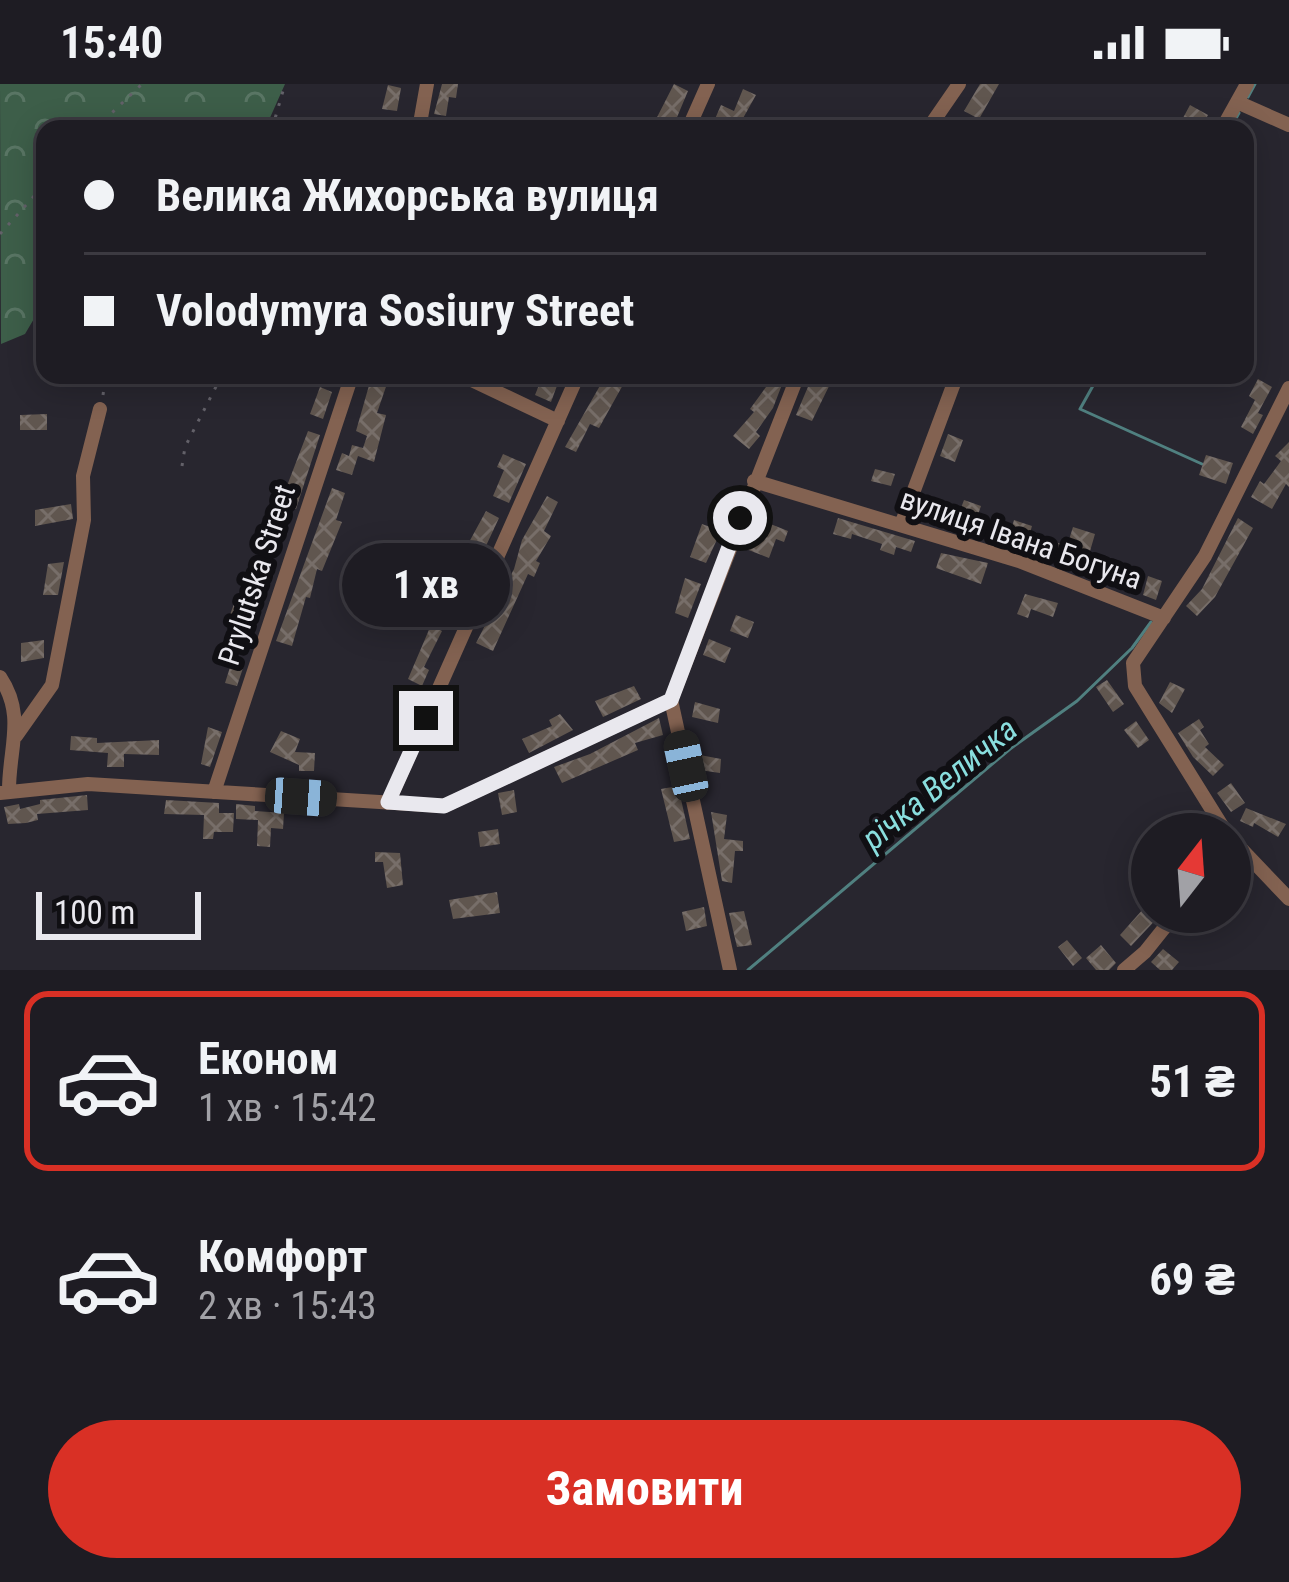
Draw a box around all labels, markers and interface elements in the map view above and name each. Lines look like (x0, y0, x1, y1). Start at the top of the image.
text: 15:40 (60, 16, 163, 69)
text: Велика Жихорська вулиця (156, 169, 659, 222)
text: Volodymyra Sosiury Street (156, 284, 634, 337)
street label: Prylutska Street (211, 480, 302, 669)
street label: вулиця Івана Богуна (896, 481, 1146, 596)
route start (713, 491, 767, 545)
callout: 1 хв (342, 544, 510, 628)
text: 1 хв (393, 562, 459, 608)
route end (399, 691, 453, 745)
water label: річка Величка (853, 709, 1025, 858)
car (661, 727, 711, 805)
car (264, 777, 338, 817)
north arrow (1131, 813, 1251, 933)
map controls (1131, 813, 1251, 933)
scale bar (36, 886, 201, 939)
text: 100 m (54, 893, 135, 932)
icon: car (54, 1027, 162, 1135)
text: Економ (198, 1032, 339, 1085)
text: 51 ₴ (1149, 1055, 1235, 1108)
text: 1 хв · 15:42 (198, 1085, 376, 1131)
icon: car (54, 1225, 162, 1333)
text: Комфорт (198, 1230, 368, 1283)
text: 69 ₴ (1149, 1253, 1235, 1306)
text: 2 хв · 15:43 (198, 1283, 376, 1329)
button: Замовити (48, 1420, 1241, 1558)

